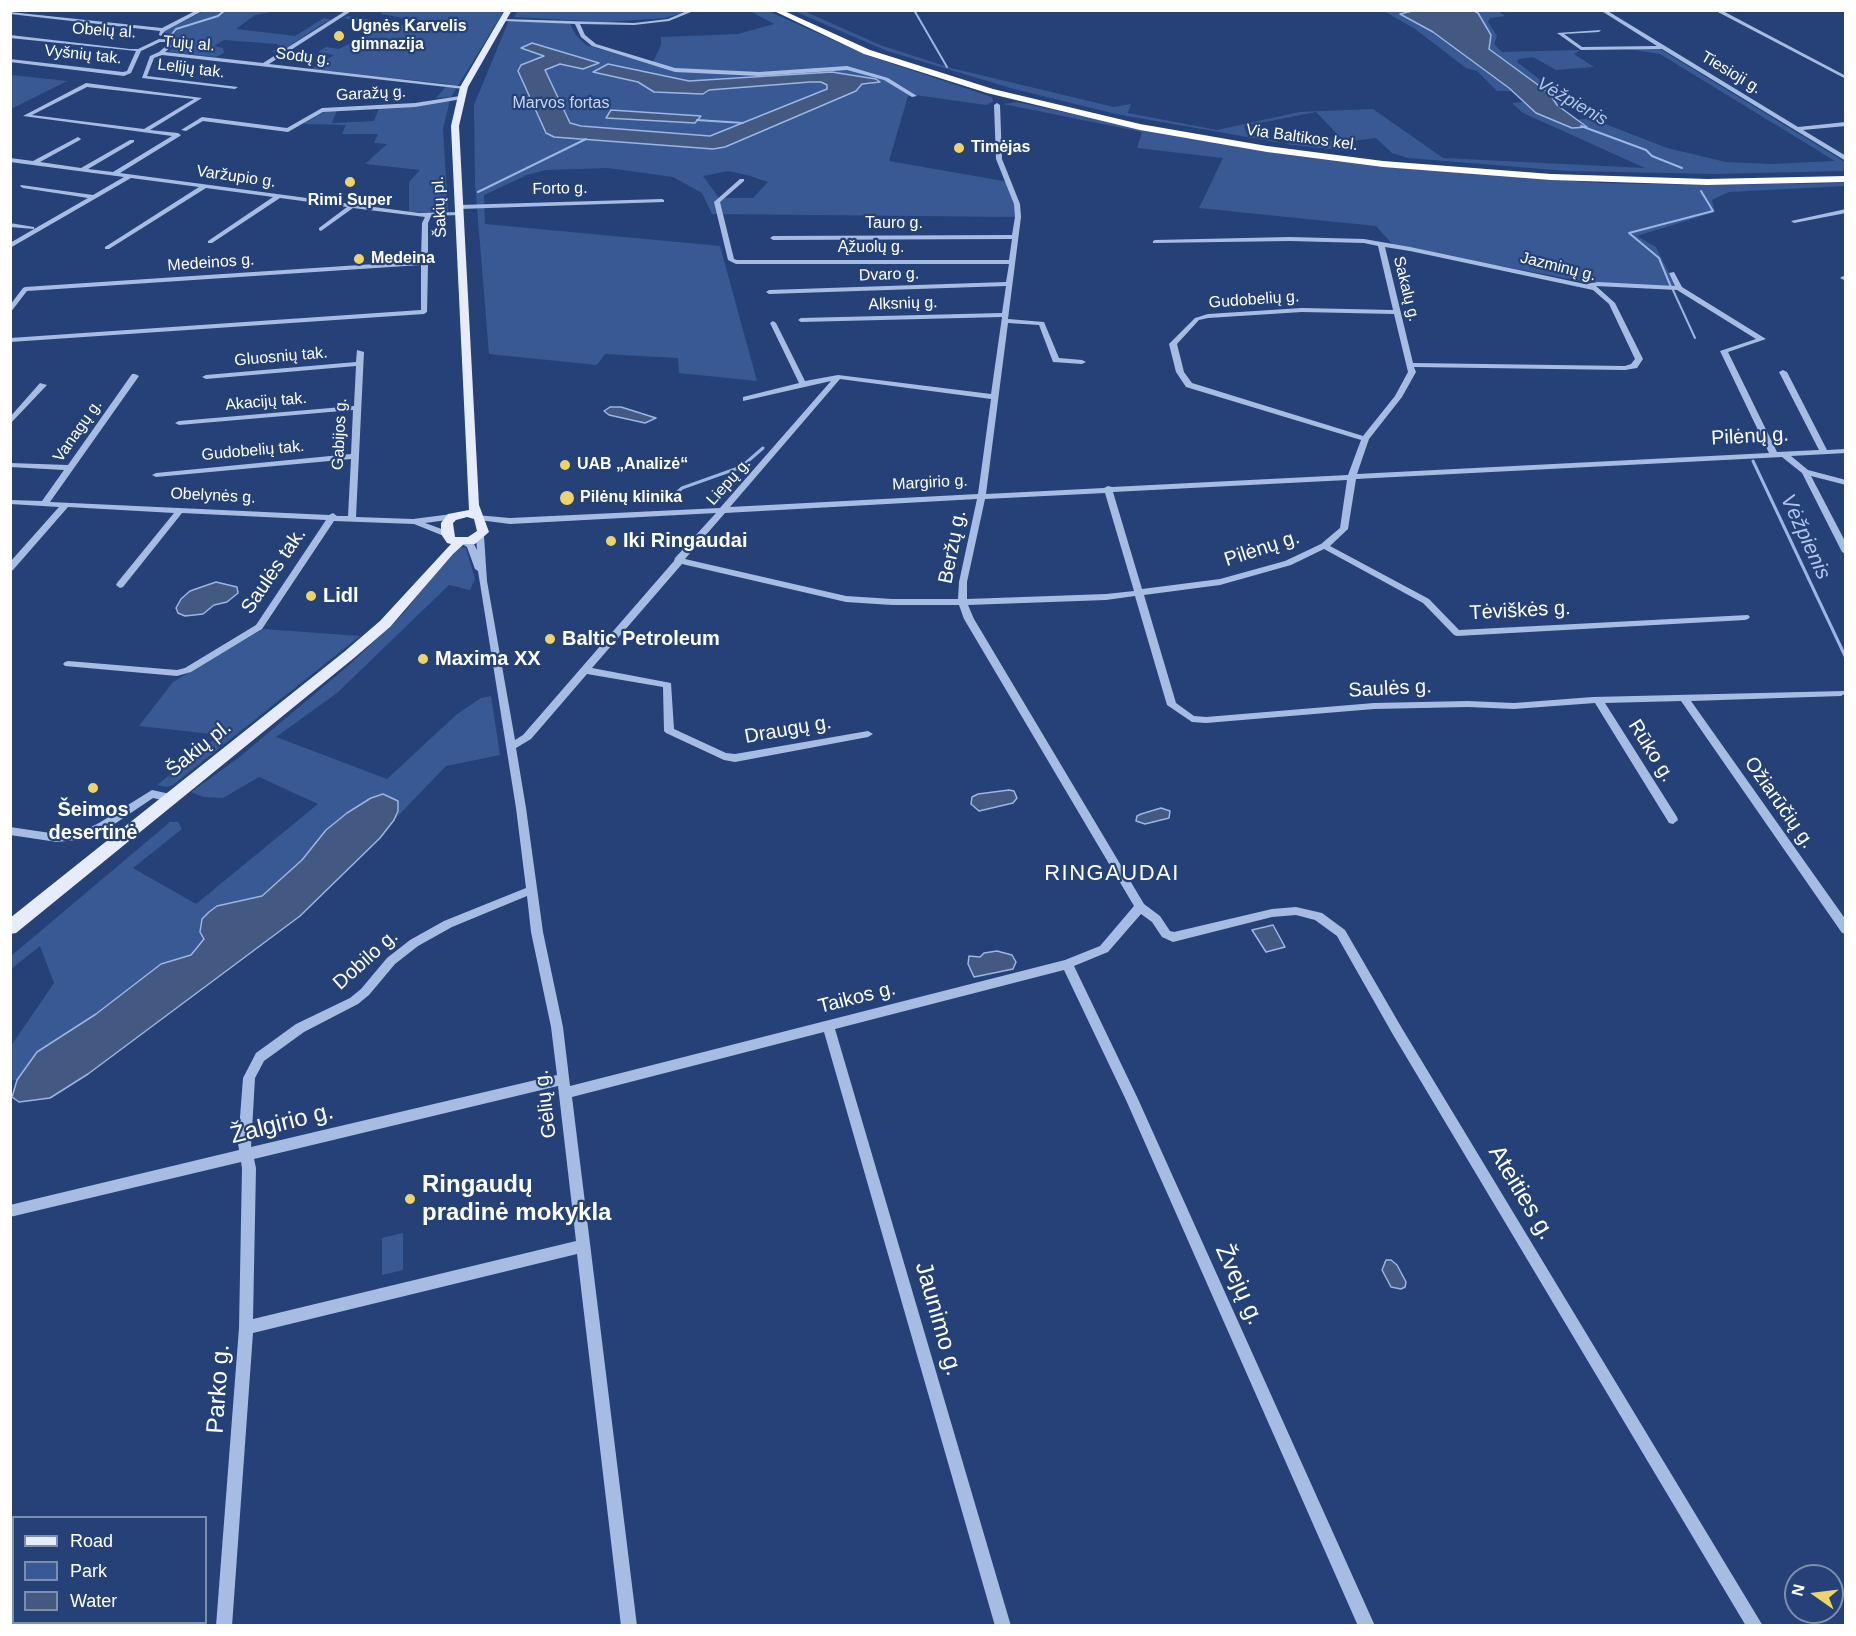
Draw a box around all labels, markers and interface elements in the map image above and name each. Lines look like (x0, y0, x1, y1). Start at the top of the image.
place label: Ugnės Karvelis gimnazija (351, 17, 467, 55)
street label: Obelų al. (71, 19, 137, 43)
marker: Ugnės Karvelis gimnazija (332, 29, 346, 43)
street label: Tujų al. (162, 32, 216, 56)
street label: Vyšnių tak. (43, 41, 123, 69)
street label: Sodų g. (274, 44, 332, 70)
street label: Tiesioji g. (1697, 48, 1765, 98)
street label: Lelijų tak. (156, 55, 226, 83)
water label: Vėžpienis (1533, 73, 1611, 131)
street label: Garažų g. (335, 83, 407, 105)
park label: Marvos fortas (513, 94, 609, 114)
street label: Via Baltikos kel. (1245, 121, 1359, 155)
place label: Timėjas (971, 138, 1030, 158)
marker: Timėjas (952, 141, 966, 155)
street label: Varžupio g. (195, 162, 277, 192)
marker: Rimi Super (343, 175, 357, 189)
street label: Šakių pl. (429, 176, 451, 238)
street label: Forto g. (532, 179, 588, 199)
place label: Rimi Super (308, 191, 392, 211)
street label: Tauro g. (865, 214, 923, 234)
street label: Ąžuolų g. (838, 238, 904, 258)
street label: Jazminų g. (1518, 248, 1598, 286)
place label: Medeina (371, 249, 435, 269)
street label: Medeinos g. (167, 250, 255, 276)
marker: Medeina (352, 252, 366, 266)
street label: Sakalų g. (1389, 254, 1423, 324)
street label: Dvaro g. (858, 264, 920, 286)
street label: Gudobelių g. (1208, 287, 1300, 313)
street label: Alksnių g. (868, 293, 938, 315)
street label: Gluosnių tak. (234, 343, 328, 371)
street label: Akacijų tak. (224, 389, 308, 415)
street label: Vanagų g. (50, 396, 106, 466)
street label: Gabijos g. (329, 398, 351, 470)
street label: Pilėnų g. (1711, 423, 1789, 451)
street label: Gudobelių tak. (201, 437, 305, 465)
street label: Liepų g. (703, 454, 755, 510)
place label: UAB „Analizė“ (577, 455, 688, 475)
marker: UAB „Analizė“ (558, 458, 572, 472)
street label: Margirio g. (892, 471, 968, 495)
street label: Obelynės g. (170, 484, 256, 508)
place label: Pilėnų klinika (580, 488, 682, 508)
marker: Pilėnų klinika (558, 489, 576, 507)
water label: Vėžpienis (1774, 490, 1836, 584)
street label: Beržų g. (934, 508, 972, 586)
street label: Saulės tak. (236, 523, 312, 619)
street label: Pilėnų g. (1221, 526, 1303, 572)
place label: Iki Ringaudai (623, 529, 747, 553)
marker: Iki Ringaudai (604, 534, 618, 548)
place label: Lidl (323, 584, 359, 608)
marker: Lidl (304, 589, 318, 603)
street label: Tėviškės g. (1469, 596, 1571, 626)
place label: Baltic Petroleum (562, 627, 720, 651)
marker: Baltic Petroleum (543, 632, 557, 646)
place label: Maxima XX (435, 647, 541, 671)
marker: Maxima XX (416, 652, 430, 666)
street label: Saulės g. (1348, 675, 1432, 703)
street label: Draugų g. (743, 711, 833, 749)
street label: Rūko g. (1623, 715, 1679, 787)
street label: Šakių pl. (162, 716, 236, 782)
street label: Ožiarūčių g. (1739, 752, 1819, 854)
marker: Šeimos desertinė (86, 781, 100, 795)
place label: Šeimos desertinė (49, 798, 137, 845)
district label: RINGAUDAI (1044, 861, 1180, 887)
street label: Dobilo g. (329, 925, 403, 995)
street label: Taikos g. (816, 977, 898, 1019)
street label: Gėlių g. (530, 1068, 562, 1140)
street label: Žalgirio g. (227, 1097, 337, 1151)
street label: Ateities g. (1482, 1140, 1560, 1246)
place label: Ringaudų pradinė mokykla (422, 1171, 611, 1227)
marker: Ringaudų pradinė mokykla (403, 1192, 417, 1206)
street label: Žvejų g. (1208, 1240, 1270, 1330)
street label: Jaunimo g. (908, 1259, 968, 1379)
street label: Parko g. (202, 1343, 236, 1435)
legend (12, 1516, 207, 1624)
text: Road (70, 1531, 113, 1551)
text: Park (70, 1561, 107, 1581)
north arrow (1784, 1564, 1844, 1624)
text: N (1788, 1582, 1808, 1598)
text: Water (70, 1591, 117, 1611)

